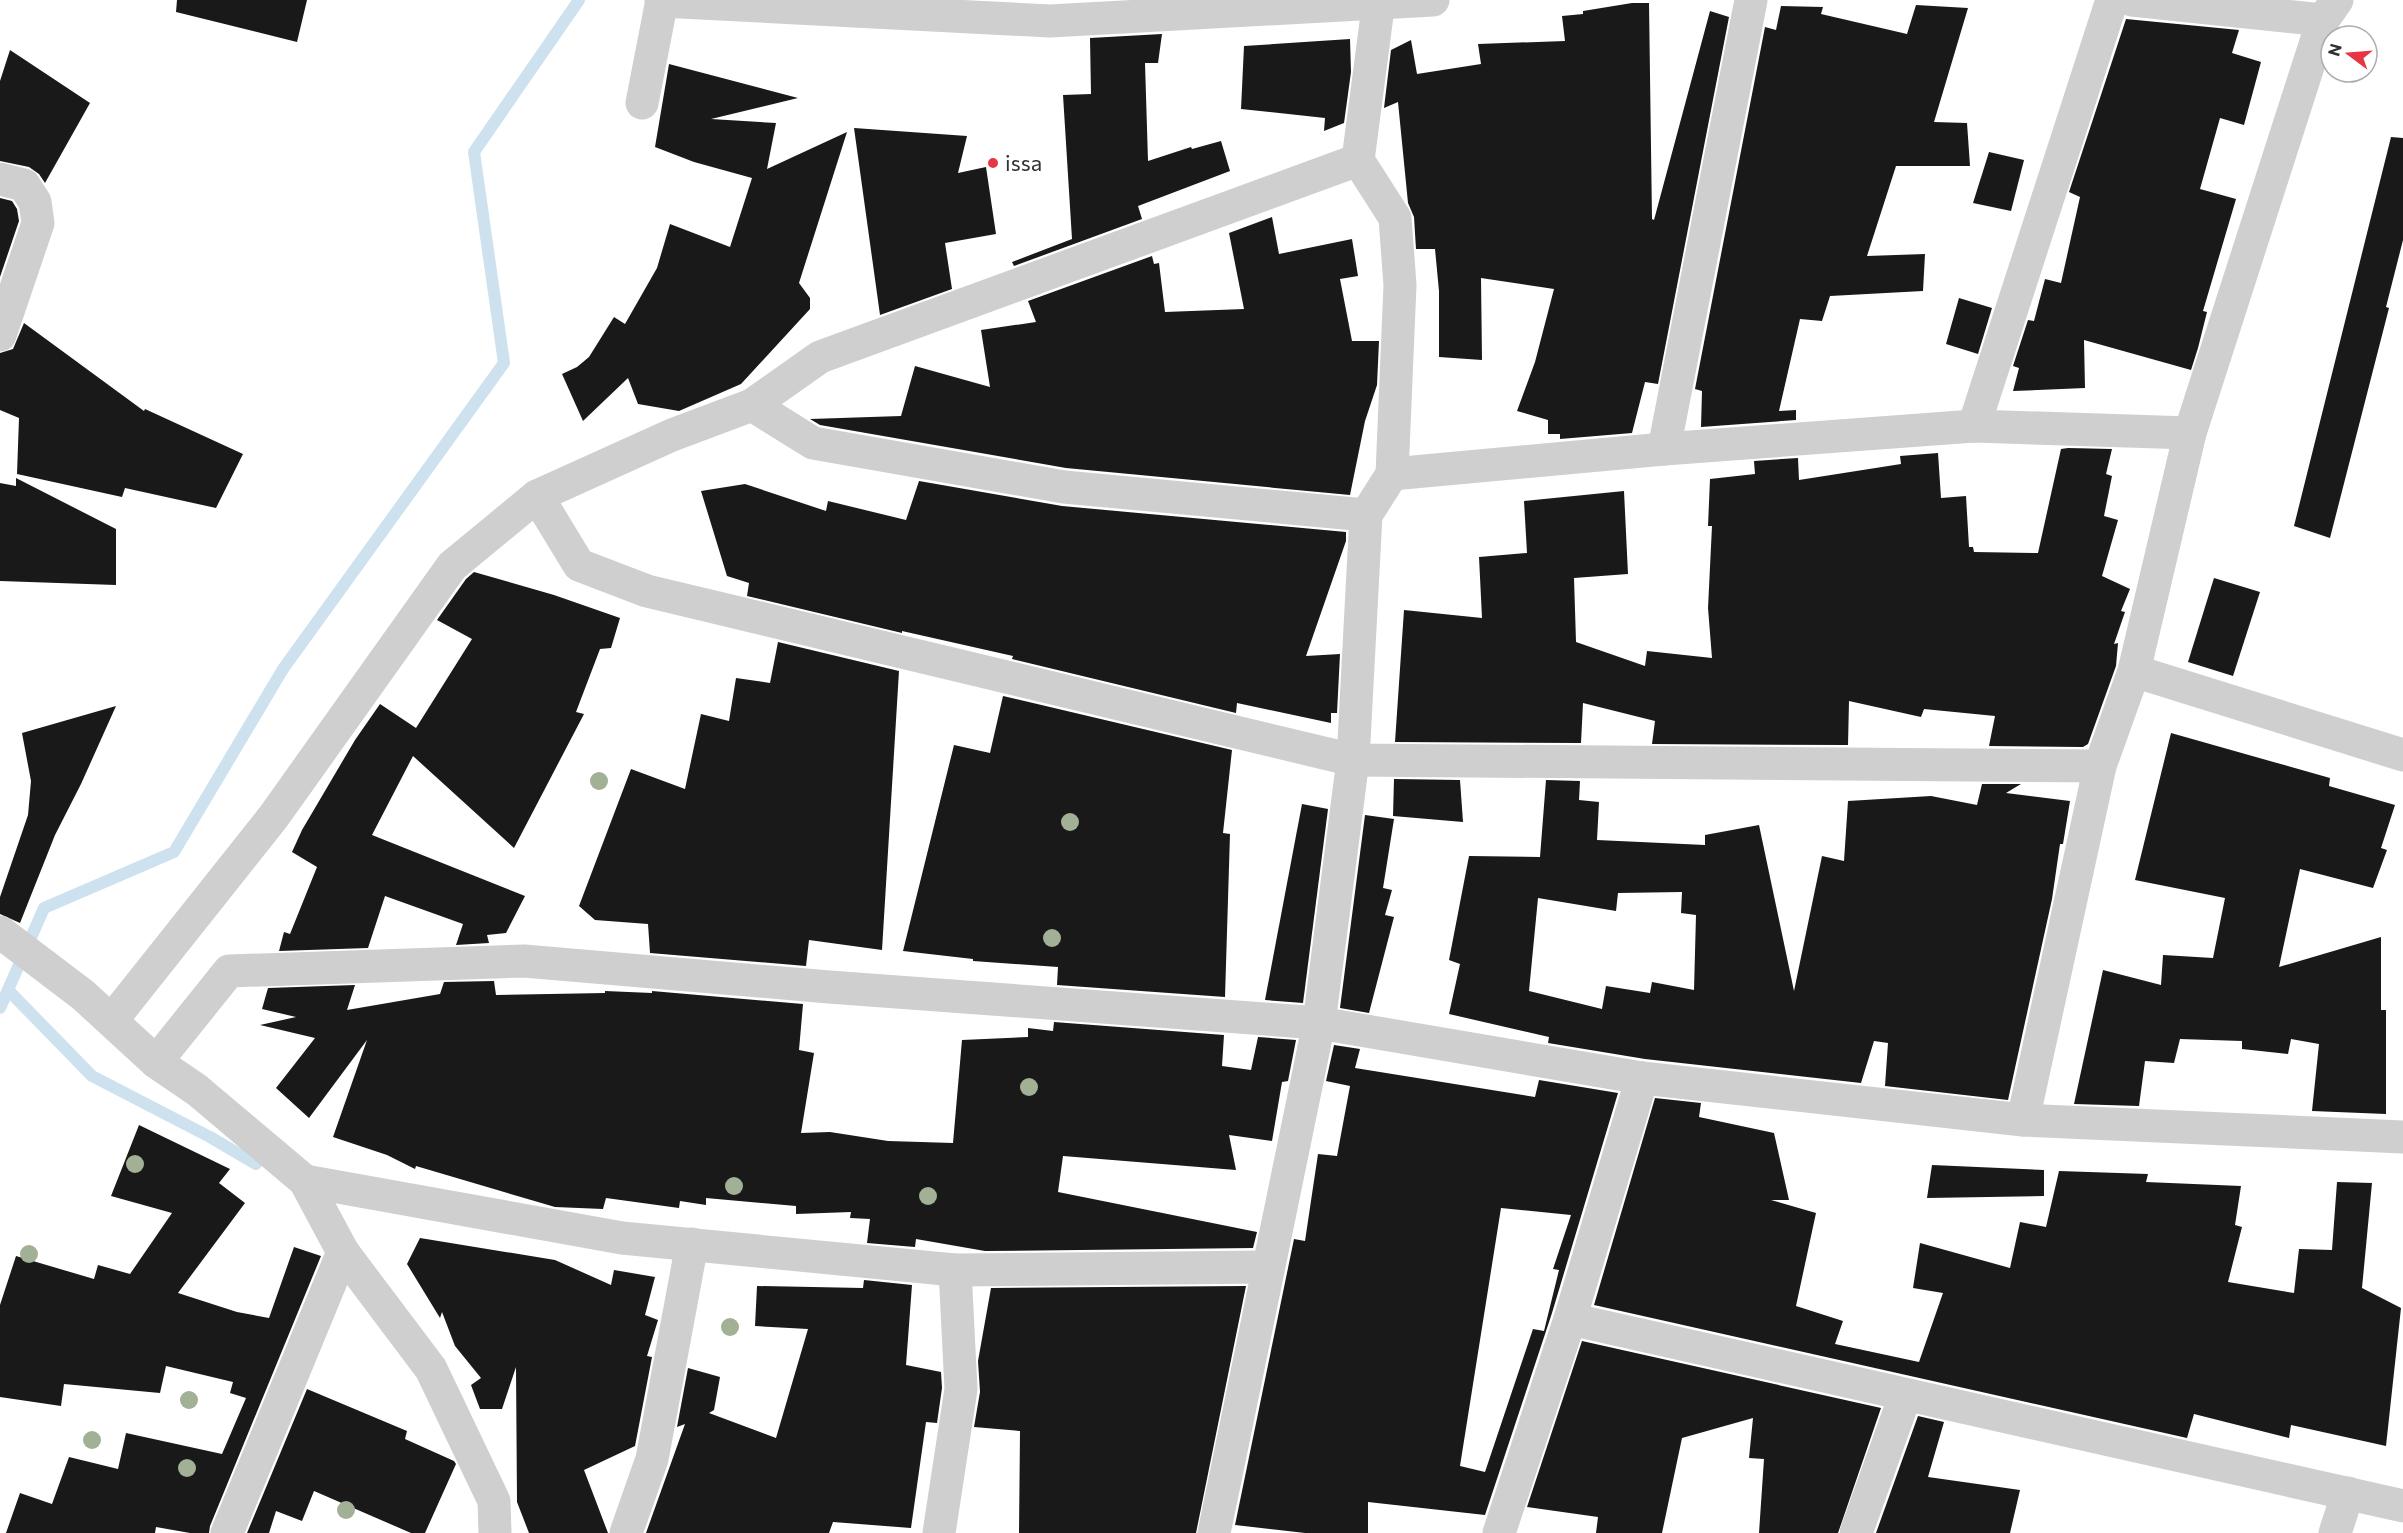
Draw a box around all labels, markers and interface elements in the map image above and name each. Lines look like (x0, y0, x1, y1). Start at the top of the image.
north arrow (2319, 24, 2379, 84)
text: N (2323, 41, 2345, 58)
place label: issa (1005, 149, 1042, 176)
marker: issa (986, 156, 1000, 170)

